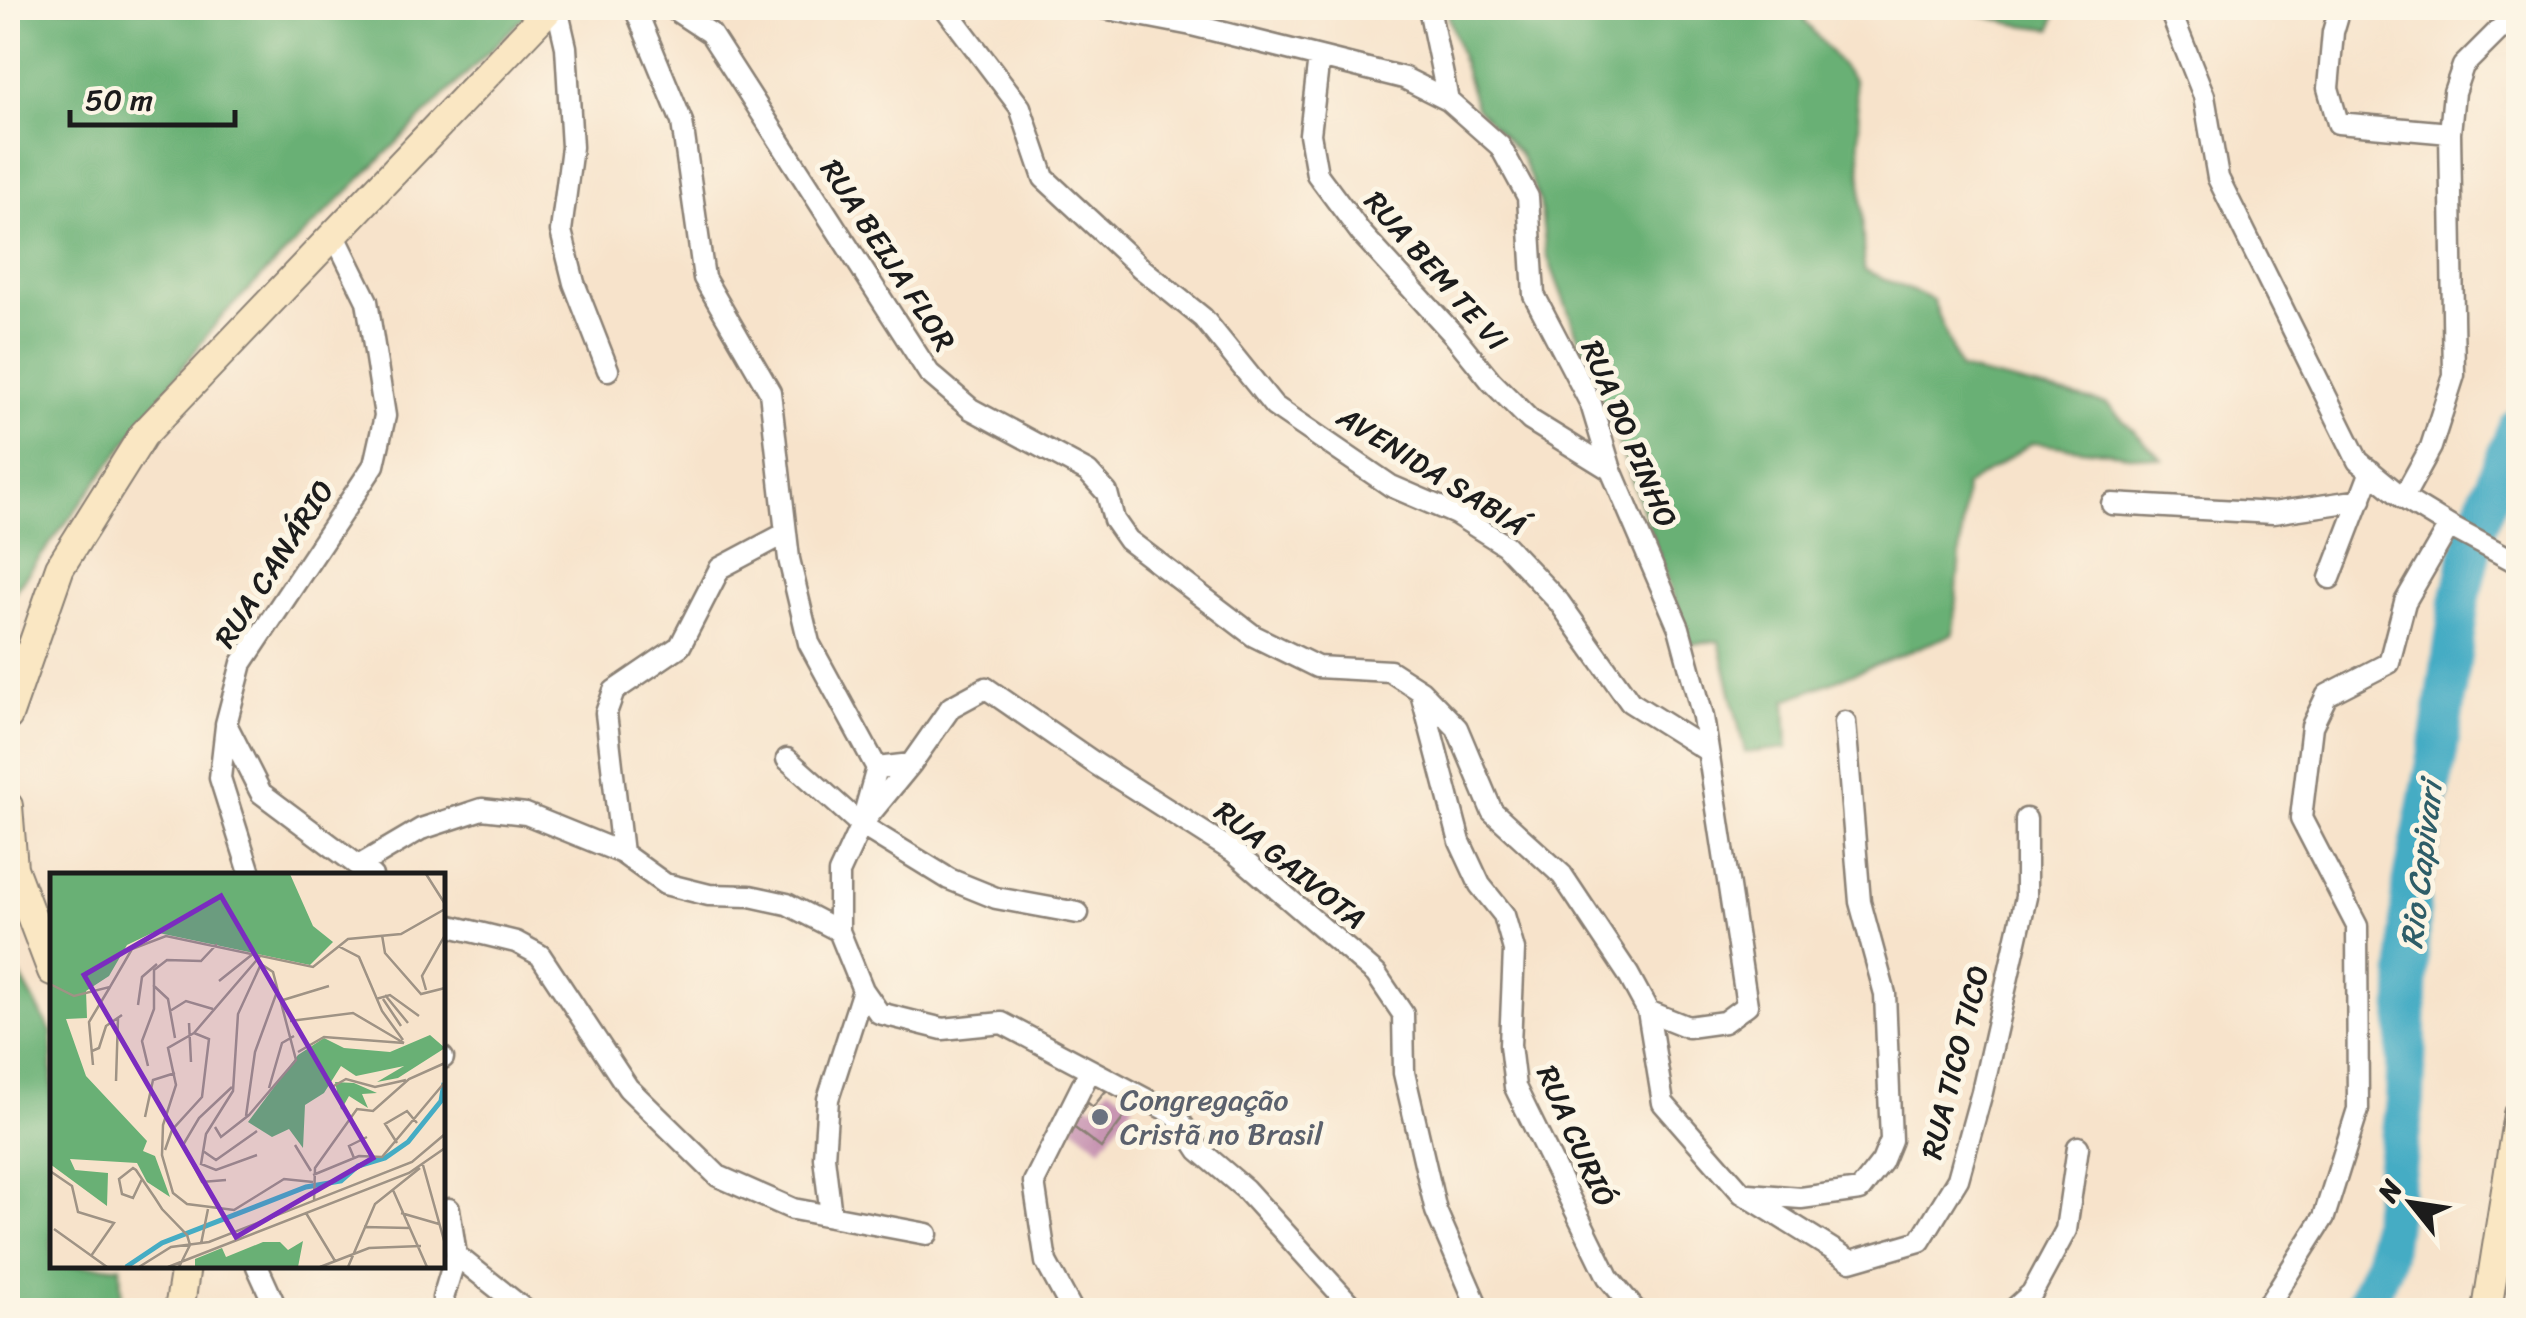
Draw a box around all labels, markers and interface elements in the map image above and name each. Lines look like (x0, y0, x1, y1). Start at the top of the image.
scale bar (70, 65, 235, 127)
text: 50 m (85, 73, 153, 127)
street label: RUA BEIJA FLOR (805, 148, 971, 362)
street label: RUA BEM TE VI (1350, 178, 1522, 364)
street label: RUA DO PINHO (1565, 332, 1693, 536)
street label: AVENIDA SABIÁ (1325, 390, 1541, 553)
street label: RUA CANÁRIO (199, 469, 349, 659)
water label: Rio Capivari (2383, 772, 2461, 952)
street label: RUA GAIVOTA (1202, 786, 1378, 944)
inset map (50, 873, 445, 1268)
street label: RUA TICO TICO (1905, 959, 2005, 1165)
street label: RUA CURIÓ (1521, 1056, 1631, 1216)
place label: Congregação Cristã no Brasil (1120, 1073, 1324, 1161)
marker: Congregação Cristã no Brasil (1089, 1106, 1111, 1128)
north arrow (2361, 1153, 2461, 1253)
text: N (2363, 1170, 2416, 1212)

